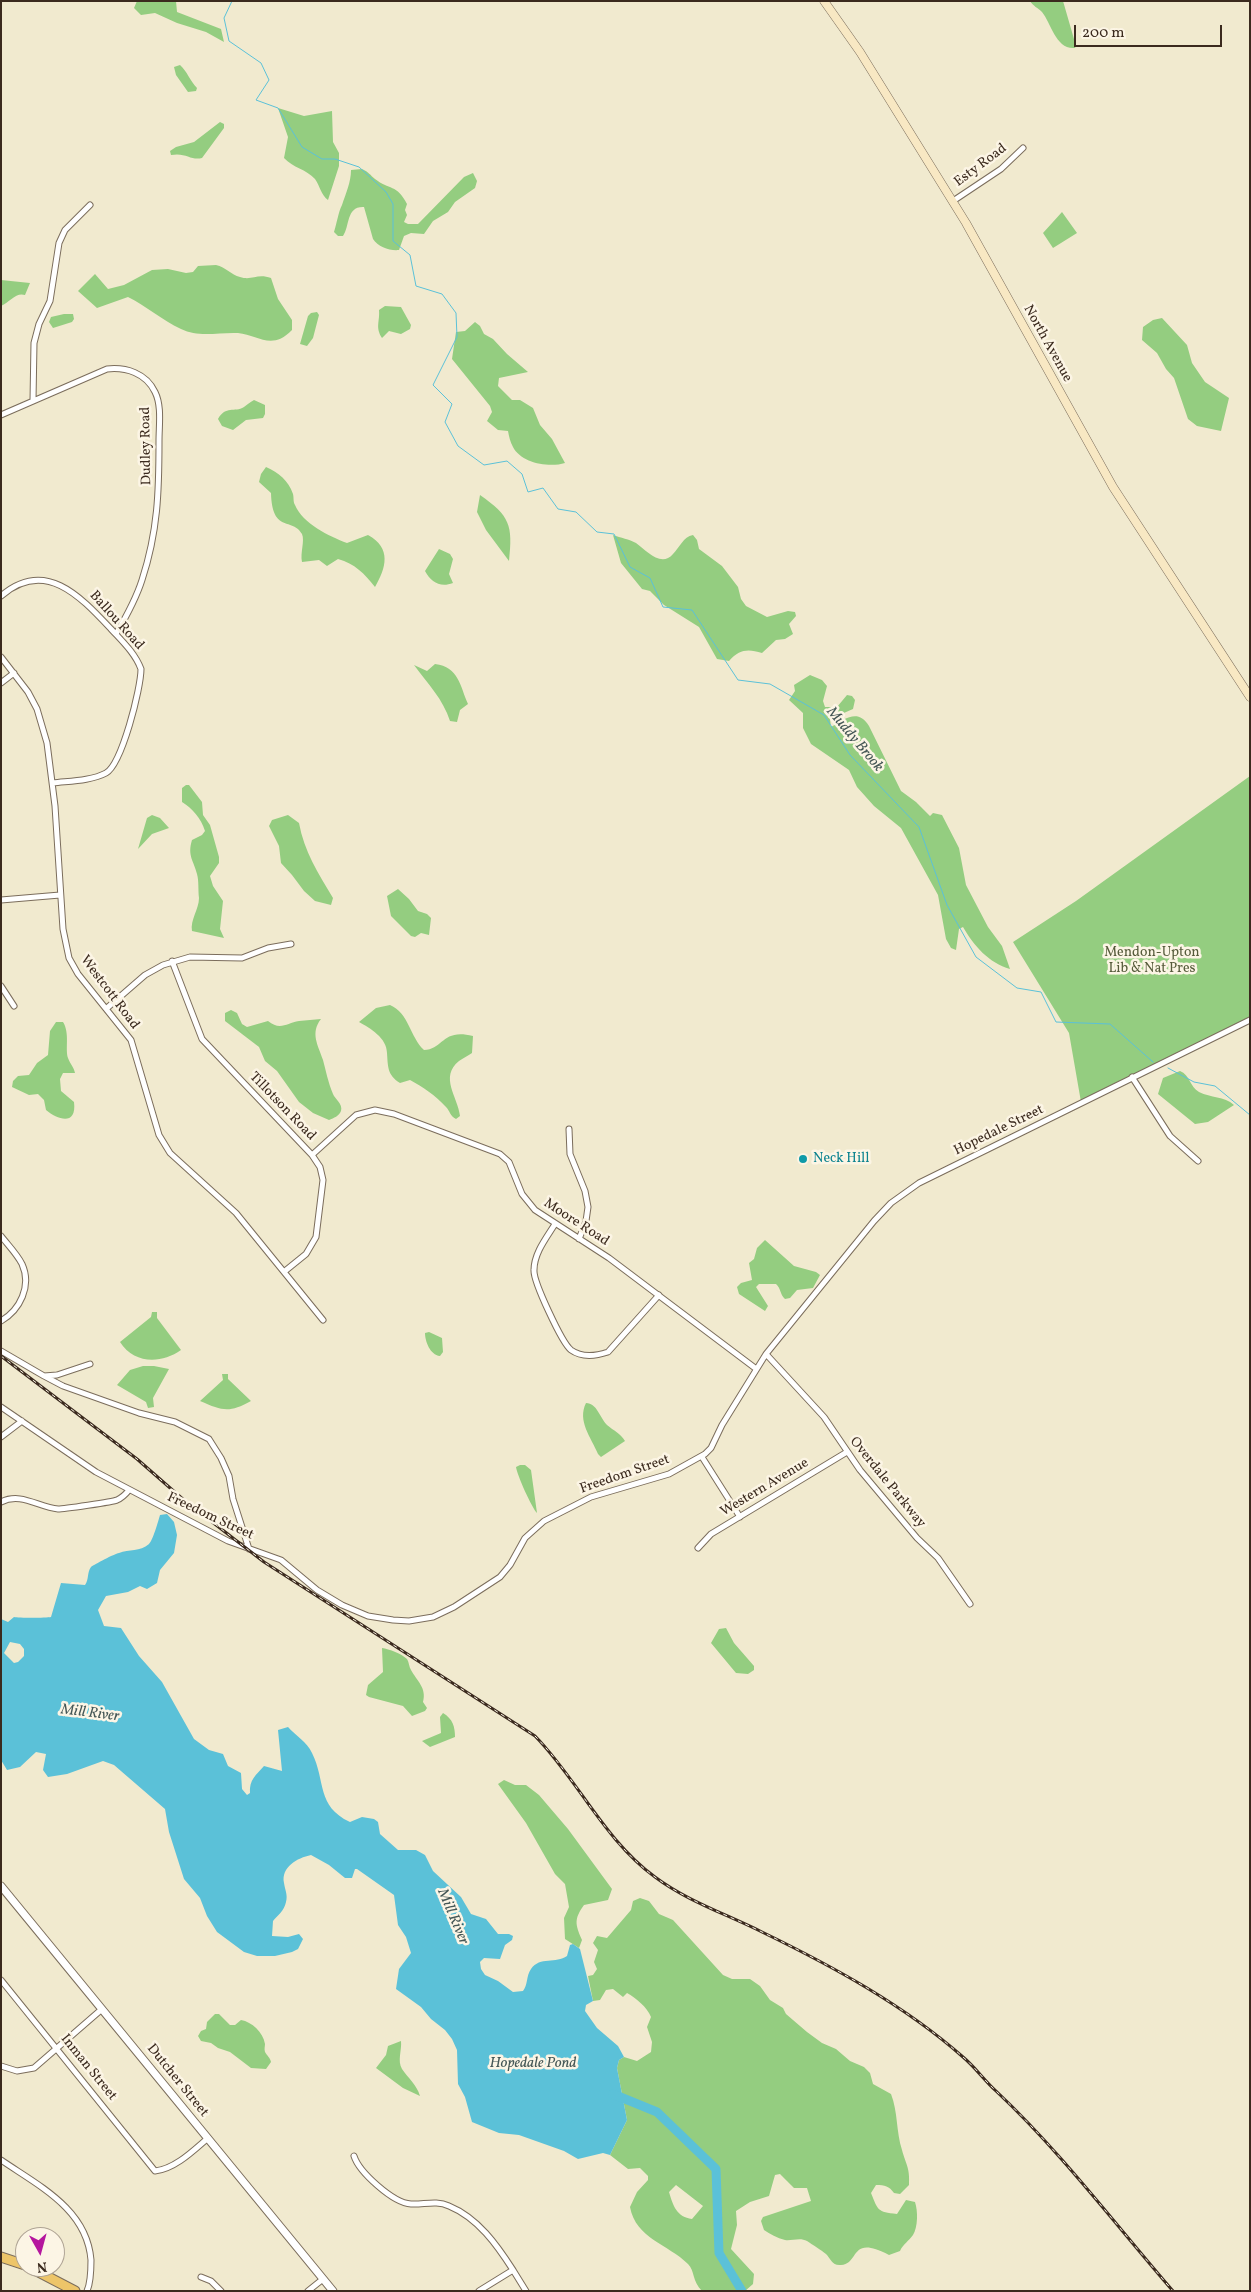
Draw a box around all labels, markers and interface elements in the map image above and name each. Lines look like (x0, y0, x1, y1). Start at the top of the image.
scale bar (1076, 15, 1224, 47)
text: 200 m (1082, 23, 1125, 44)
street label: Esty Road (951, 141, 1011, 191)
street label: North Avenue (1019, 303, 1075, 385)
street label: Dudley Road (138, 407, 156, 485)
street label: Ballou Road (85, 588, 147, 654)
water label: Muddy Brook (822, 704, 886, 776)
park label: Mendon-Upton Lib & Nat Pres (1104, 945, 1200, 978)
street label: Westcott Road (76, 953, 142, 1033)
street label: Tillotson Road (245, 1069, 319, 1145)
street label: Hopedale Street (951, 1102, 1047, 1160)
place label: Neck Hill (813, 1151, 869, 1167)
marker: Neck Hill (797, 1153, 809, 1165)
street label: Moore Road (540, 1196, 612, 1250)
street label: Overdale Parkway (845, 1434, 929, 1532)
street label: Freedom Street (578, 1452, 672, 1498)
street label: Western Avenue (718, 1455, 812, 1521)
street label: Freedom Street (164, 1490, 256, 1544)
water label: Mill River (60, 1701, 120, 1727)
water label: Mill River (432, 1886, 472, 1948)
street label: Inman Street (56, 2031, 120, 2105)
street label: Dutcher Street (142, 2041, 212, 2121)
water label: Hopedale Pond (490, 2055, 576, 2073)
north arrow (15, 2227, 65, 2277)
text: N (36, 2256, 48, 2276)

